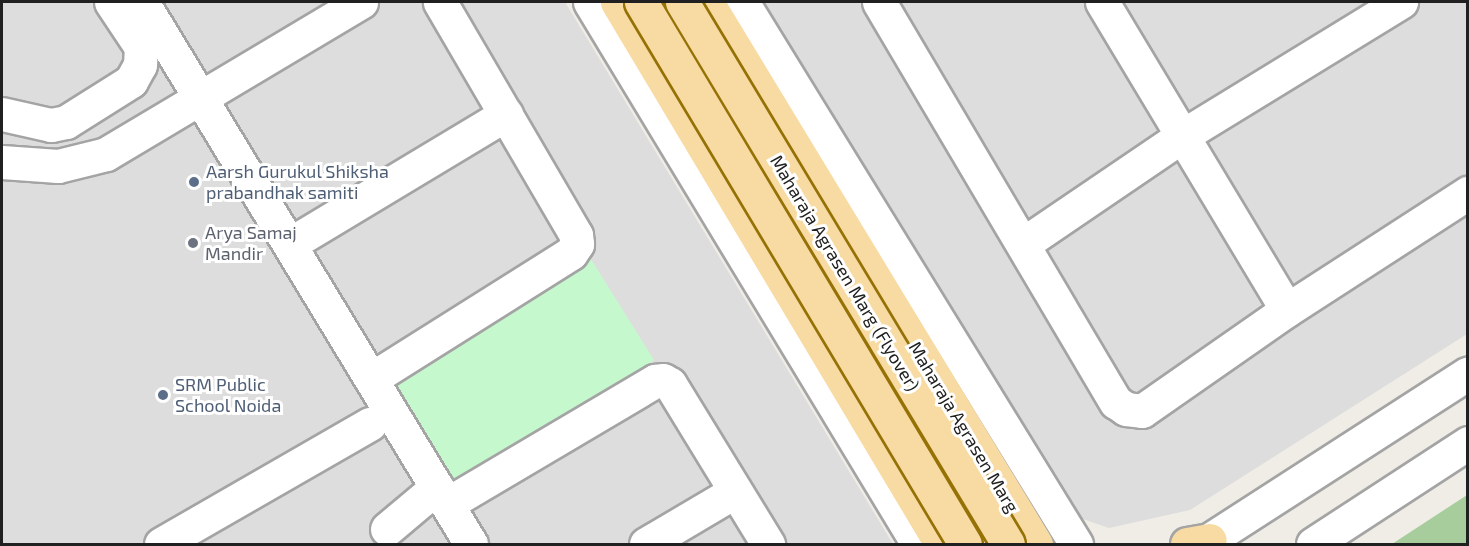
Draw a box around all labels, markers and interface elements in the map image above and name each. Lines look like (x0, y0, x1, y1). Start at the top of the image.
street label: Maharaja Agrasen Marg (Flyover) (766, 151, 924, 395)
place label: Aarsh Gurukul Shiksha prabandhak samiti (206, 161, 389, 204)
marker: Aarsh Gurukul Shiksha prabandhak samiti (187, 175, 201, 189)
place label: Arya Samaj Mandir (205, 222, 297, 264)
marker: Arya Samaj Mandir (186, 236, 200, 250)
street label: Maharaja Agrasen Marg (904, 337, 1024, 517)
place label: SRM Public School Noida (175, 374, 282, 416)
marker: SRM Public School Noida (156, 388, 170, 402)

